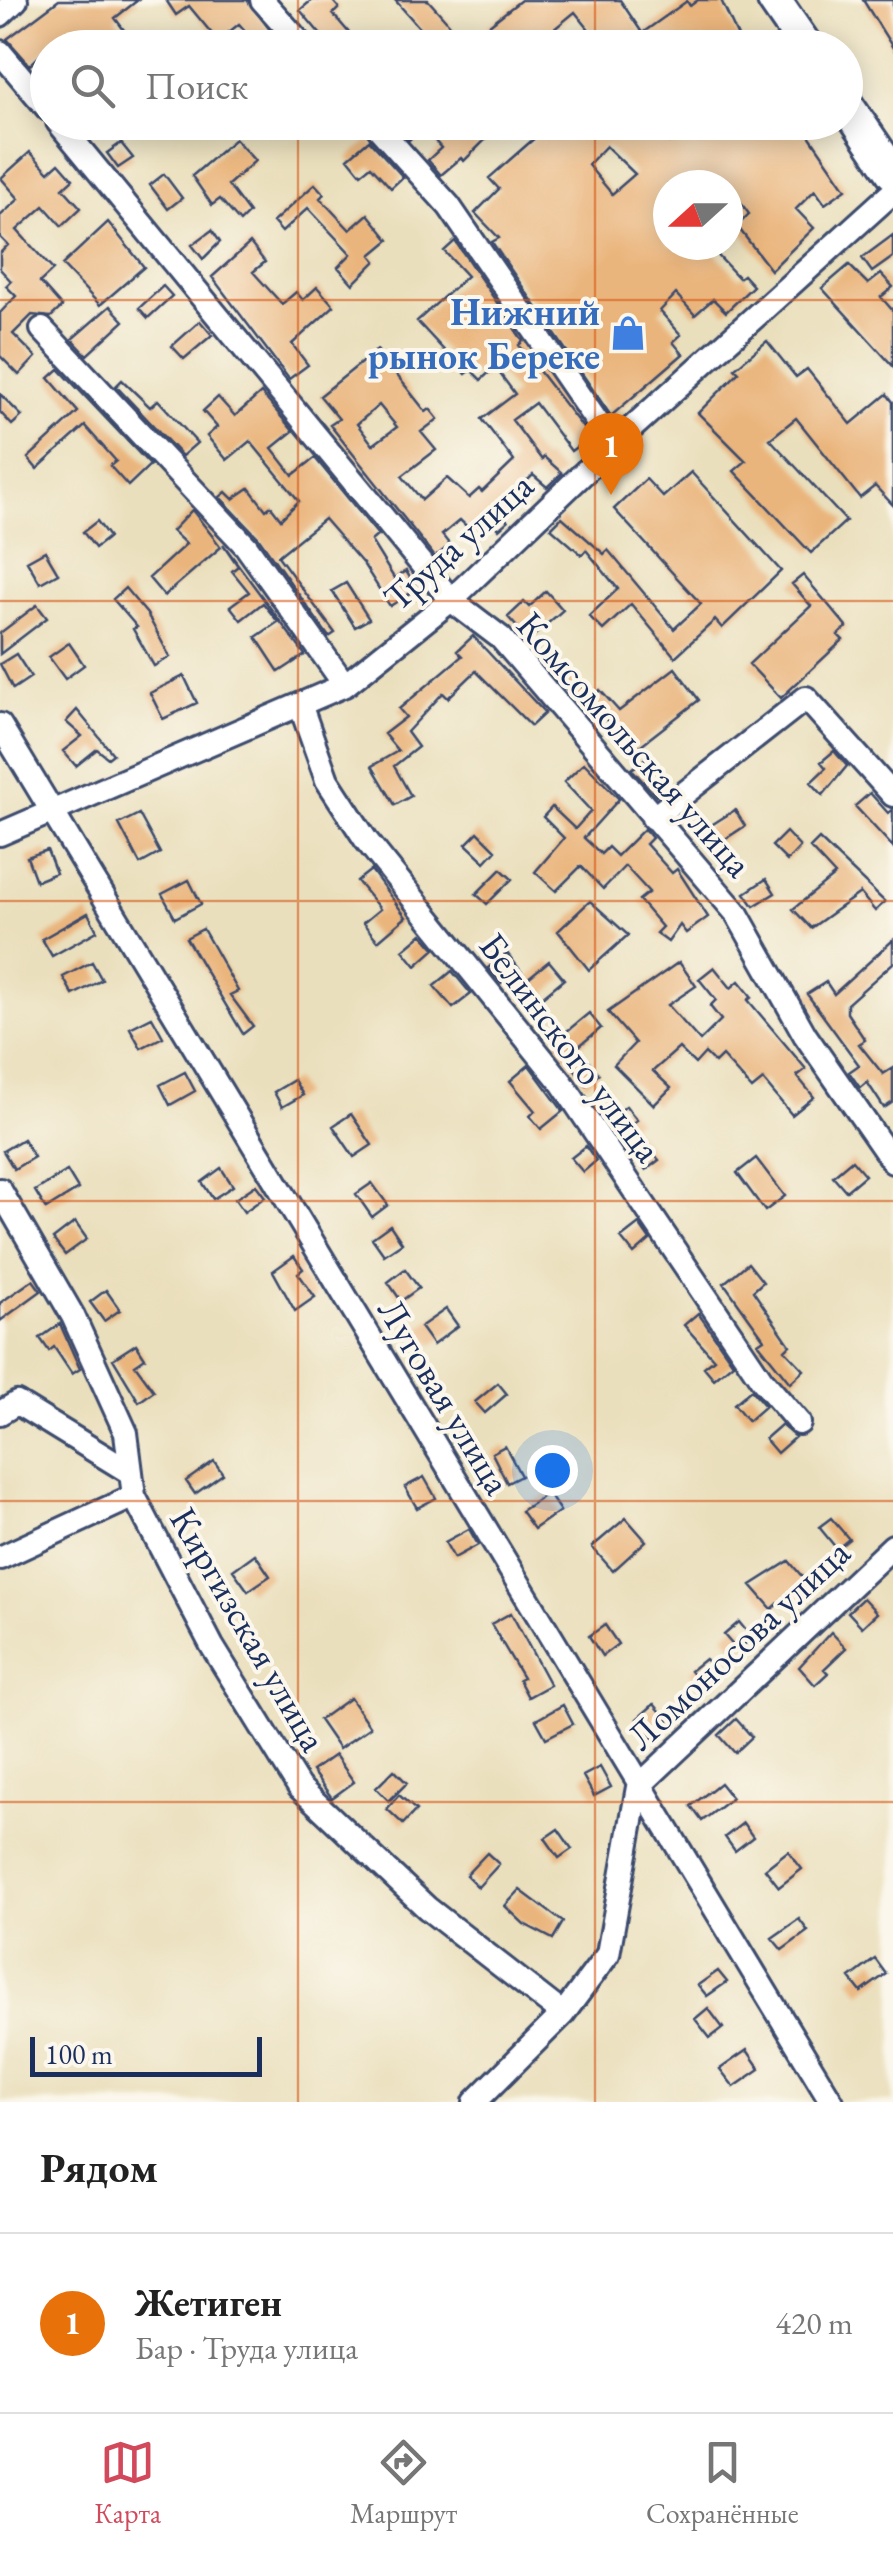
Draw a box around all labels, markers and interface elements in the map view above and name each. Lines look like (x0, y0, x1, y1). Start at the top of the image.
search box (30, 30, 863, 140)
icon: search (65, 58, 120, 113)
text: Поиск (145, 61, 248, 110)
north arrow (653, 170, 743, 260)
place label: Нижний рынок Береке (368, 287, 600, 380)
shop icon: Нижний рынок Береке (609, 314, 647, 352)
pin: 1 (578, 412, 644, 495)
street label: Труда улица (373, 460, 544, 621)
street label: Комсомольская улица (506, 601, 764, 887)
street label: Белинского улица (469, 922, 674, 1172)
street label: Луговая улица (367, 1289, 523, 1504)
your location (527, 1445, 578, 1496)
street label: Киргизская улица (159, 1498, 339, 1761)
street label: Ломоносова улица (616, 1527, 861, 1760)
scale bar (30, 2032, 262, 2076)
text: 100 m (45, 2036, 113, 2072)
text: Рядом (40, 2140, 158, 2195)
text: Жетиген (135, 2278, 282, 2327)
text: 1 (64, 2302, 81, 2344)
text: 420 m (776, 2302, 853, 2344)
text: Бар · Труда улица (135, 2327, 358, 2369)
tab: Карта (94, 2435, 161, 2531)
tab: Маршрут (350, 2435, 457, 2531)
tab: Сохранённые (646, 2435, 799, 2531)

